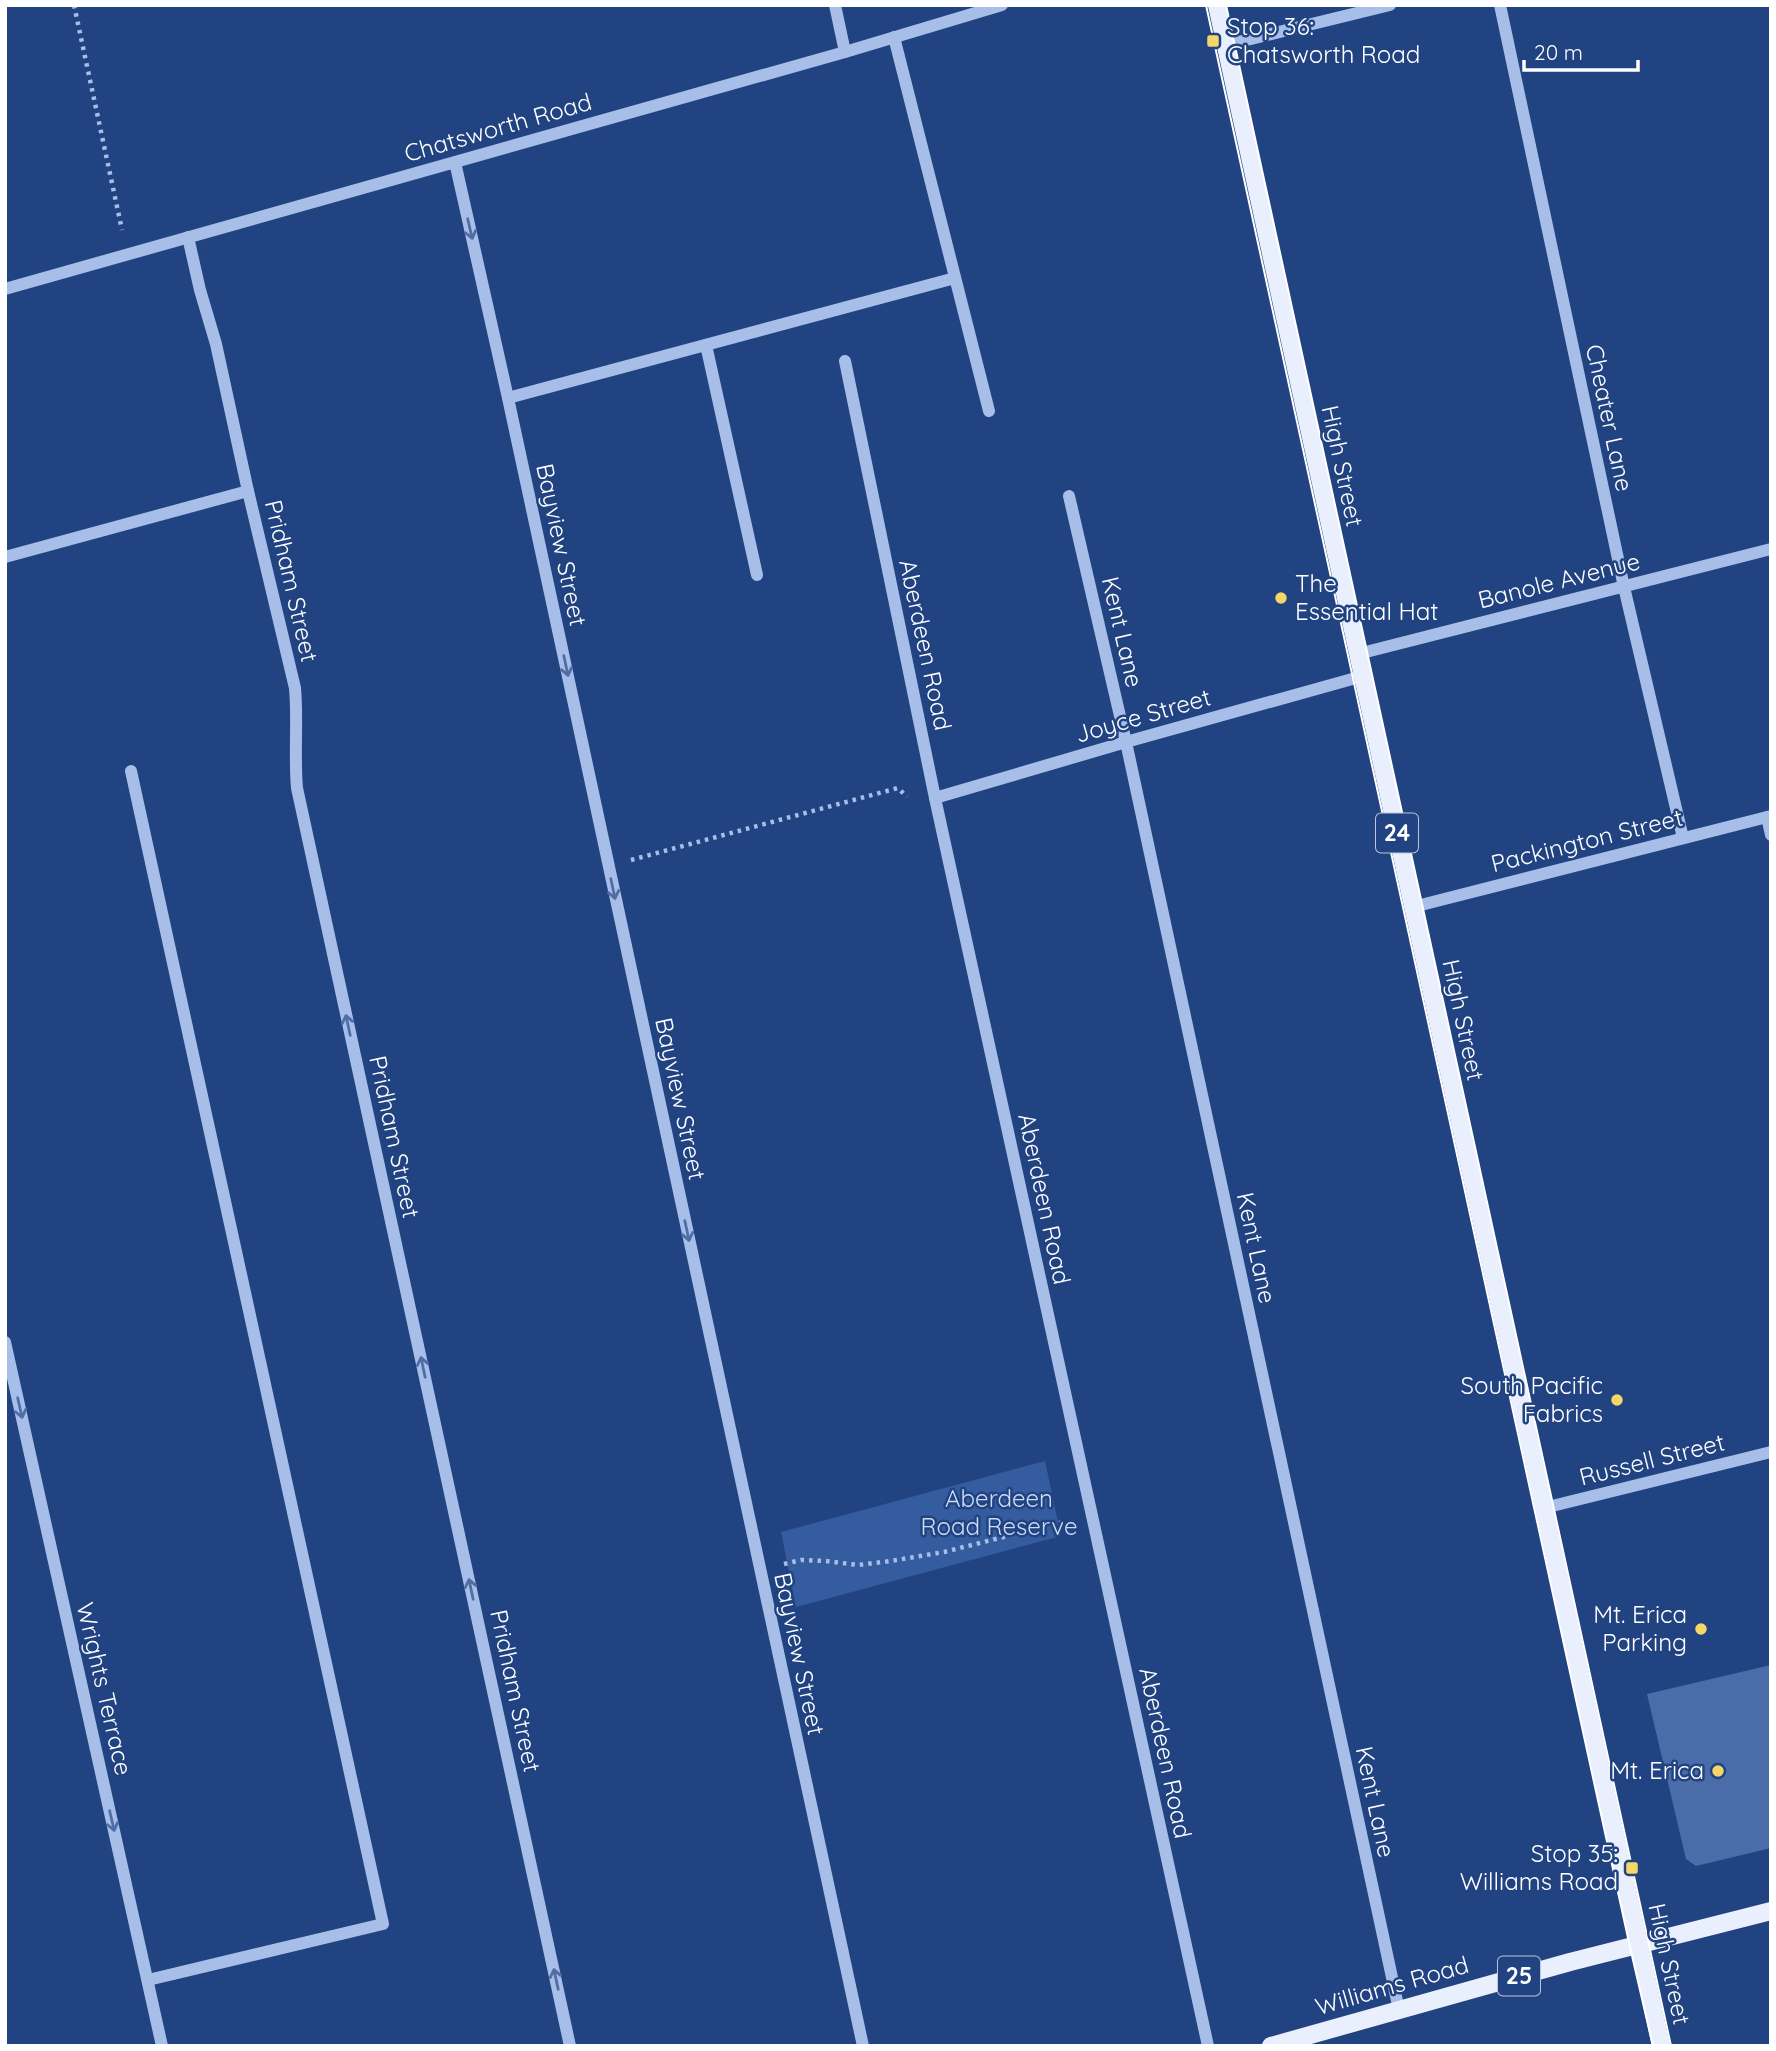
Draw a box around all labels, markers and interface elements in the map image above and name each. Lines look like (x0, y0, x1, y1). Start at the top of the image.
place label: Stop 36: Chatsworth Road (1227, 11, 1420, 69)
scale bar (1524, 28, 1638, 72)
marker: Stop 36: Chatsworth Road (1205, 33, 1221, 49)
text: 20 m (1534, 39, 1583, 65)
street label: Chatsworth Road (401, 86, 595, 168)
one-way arrow (463, 217, 477, 240)
street label: Cheater Lane (1580, 341, 1640, 494)
street label: High Street (1316, 402, 1370, 529)
street label: Bayview Street (530, 461, 594, 629)
street label: Pridham Street (259, 497, 325, 665)
street label: Banole Avenue (1475, 545, 1643, 615)
street label: Aberdeen Road (893, 557, 959, 733)
place label: The Essential Hat (1295, 568, 1438, 626)
street label: Kent Lane (1096, 574, 1150, 690)
marker: The Essential Hat (1273, 590, 1289, 606)
one-way arrow (559, 654, 573, 677)
street label: Joyce Street (1071, 681, 1214, 749)
street label: Packington Street (1488, 802, 1686, 878)
road number: 24 (1376, 814, 1418, 852)
one-way arrow (607, 877, 621, 900)
street label: High Street (1437, 956, 1491, 1083)
one-way arrow (341, 1014, 355, 1037)
street label: Bayview Street (649, 1015, 713, 1183)
street label: Pridham Street (363, 1053, 427, 1221)
street label: Aberdeen Road (1012, 1111, 1078, 1287)
street label: Kent Lane (1231, 1190, 1283, 1306)
one-way arrow (680, 1219, 694, 1242)
one-way arrow (415, 1356, 429, 1379)
place label: South Pacific Fabrics (1461, 1370, 1603, 1428)
marker: South Pacific Fabrics (1609, 1392, 1625, 1408)
one-way arrow (14, 1396, 27, 1419)
street label: Russell Street (1576, 1426, 1728, 1492)
park label: Aberdeen Road Reserve (920, 1483, 1078, 1541)
street label: Bayview Street (768, 1570, 832, 1738)
one-way arrow (463, 1578, 477, 1601)
street label: Wrights Terrace (71, 1599, 139, 1778)
place label: Mt. Erica Parking (1593, 1599, 1687, 1657)
street label: Pridham Street (484, 1607, 548, 1775)
marker: Mt. Erica Parking (1693, 1621, 1709, 1637)
street label: Aberdeen Road (1133, 1665, 1199, 1841)
street label: Kent Lane (1350, 1744, 1402, 1860)
place label: Mt. Erica (1610, 1755, 1704, 1785)
marker: Mt. Erica (1710, 1763, 1726, 1779)
one-way arrow (107, 1810, 120, 1832)
place label: Stop 35: Williams Road (1460, 1838, 1618, 1896)
marker: Stop 35: Williams Road (1624, 1860, 1640, 1876)
street label: High Street (1643, 1900, 1697, 2027)
street label: Williams Road (1312, 1949, 1472, 2021)
road number: 25 (1498, 1956, 1540, 1996)
one-way arrow (548, 1968, 562, 1991)

